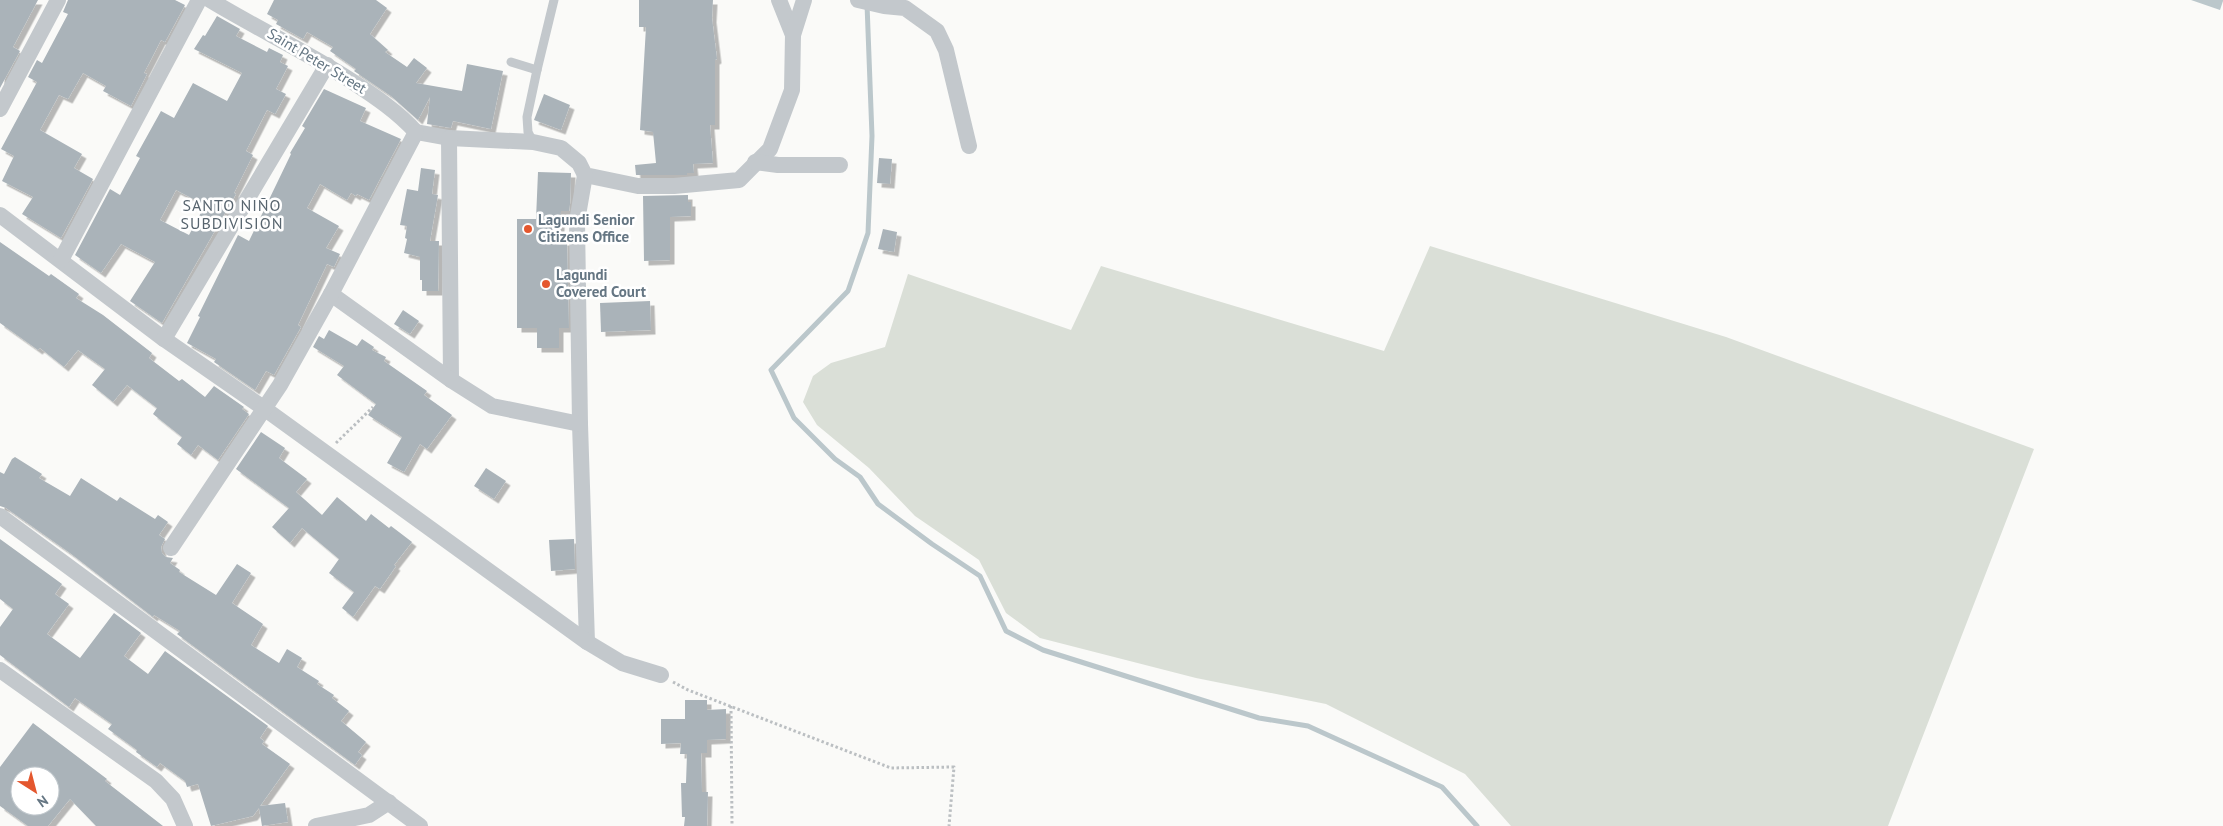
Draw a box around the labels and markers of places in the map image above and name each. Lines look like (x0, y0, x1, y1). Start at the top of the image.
place label: Lagundi Senior Citizens Office (538, 210, 635, 246)
marker: Lagundi Senior Citizens Office (522, 223, 534, 235)
place label: Lagundi Covered Court (556, 265, 647, 301)
marker: Lagundi Covered Court (540, 278, 552, 290)

